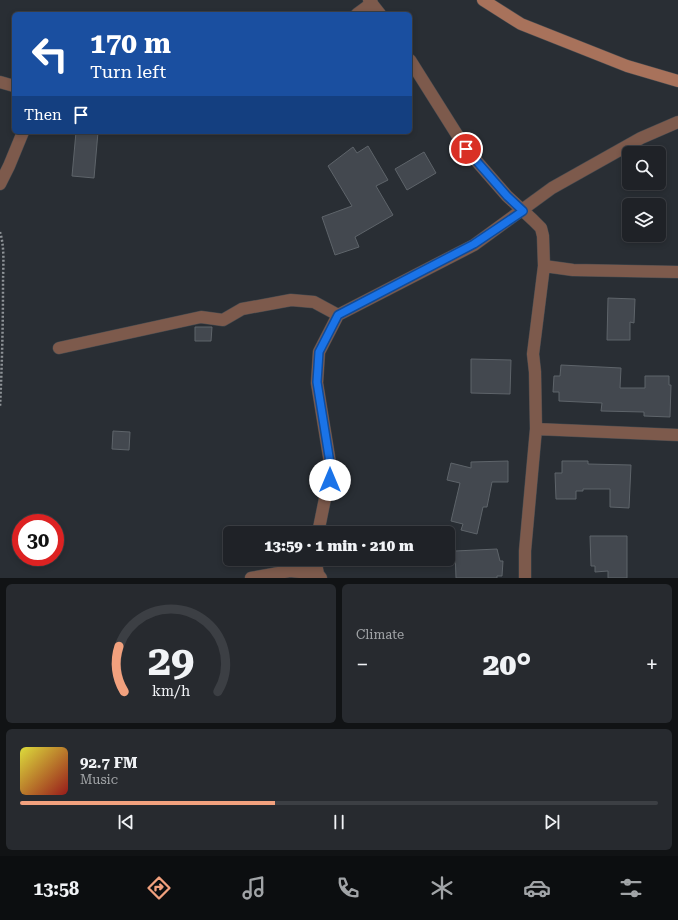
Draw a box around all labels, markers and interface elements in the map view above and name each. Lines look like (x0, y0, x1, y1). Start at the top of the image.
text: 170 m (90, 27, 171, 60)
icon: left (24, 28, 76, 80)
text: Turn left (90, 61, 166, 82)
icon: arrive (70, 104, 92, 126)
text: Then (24, 106, 62, 124)
pin (449, 132, 483, 166)
icon: arrive (455, 138, 477, 160)
map controls (622, 146, 666, 242)
button: search (622, 146, 666, 190)
button: layers (622, 198, 666, 242)
position arrow (309, 459, 351, 501)
speed limit sign: 30 (12, 514, 64, 566)
text: 13:59 · 1 min · 210 m (264, 537, 414, 555)
text: Climate (356, 627, 404, 642)
text: 29 (148, 635, 194, 684)
text: 20° (483, 647, 531, 682)
text: − (356, 652, 368, 677)
text: + (646, 652, 658, 677)
text: km/h (152, 682, 190, 698)
text: 92.7 FM (80, 754, 137, 772)
text: Music (80, 772, 118, 787)
icon: previous (115, 811, 137, 833)
icon: pause (328, 811, 350, 833)
icon: next (541, 811, 563, 833)
icon: directions (145, 874, 173, 902)
icon: music (240, 874, 268, 902)
icon: phone (334, 874, 362, 902)
icon: climate (428, 874, 456, 902)
icon: car (523, 874, 551, 902)
icon: filters (617, 874, 645, 902)
text: 13:58 (33, 878, 79, 899)

